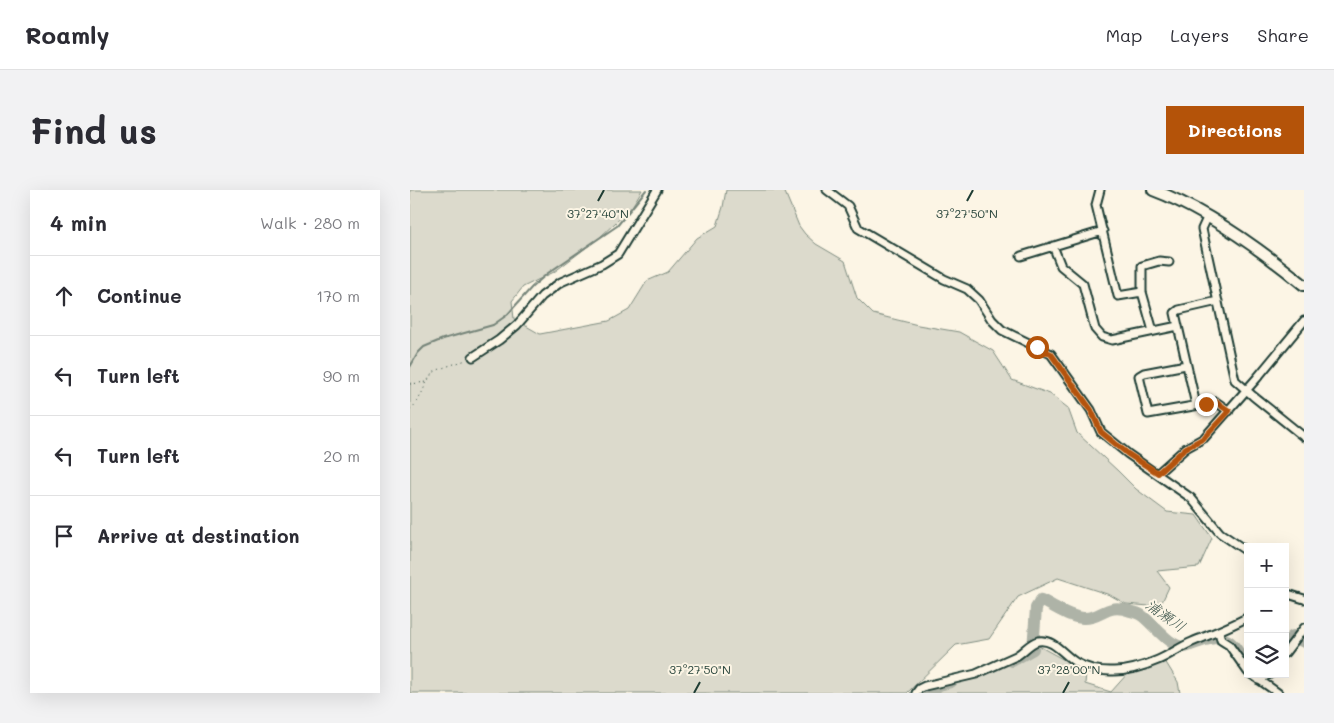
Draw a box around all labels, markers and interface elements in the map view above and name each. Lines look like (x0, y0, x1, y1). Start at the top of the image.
text: Roamly (25, 19, 109, 50)
text: Map (1106, 23, 1142, 47)
text: Layers (1170, 23, 1229, 47)
text: Share (1257, 23, 1309, 47)
button: Directions (1166, 106, 1304, 154)
text: Find us (30, 107, 157, 153)
text: 37°27'40"N (567, 205, 629, 221)
text: 37°27'50"N (936, 205, 998, 221)
text: 4 min (50, 209, 107, 236)
text: Walk · 280 m (260, 212, 360, 233)
icon: ahead (50, 282, 78, 310)
text: Continue (97, 283, 182, 308)
text: 170 m (316, 285, 360, 306)
route start (1026, 336, 1049, 359)
icon: left (50, 362, 78, 390)
text: Turn left (97, 363, 180, 388)
text: 90 m (323, 365, 360, 386)
route end (1195, 393, 1218, 416)
icon: left (50, 442, 78, 470)
text: Turn left (97, 443, 180, 468)
text: 20 m (323, 445, 360, 466)
icon: arrive (50, 522, 78, 550)
text: Arrive at destination (97, 523, 300, 548)
map controls (1244, 543, 1289, 678)
button: + (1244, 543, 1289, 588)
button: − (1244, 588, 1289, 633)
water label: 浦瀬川 (1142, 594, 1190, 636)
button: layers (1244, 633, 1289, 678)
text: 37°27'50"N (669, 661, 731, 677)
text: 37°28'00"N (1038, 661, 1100, 677)

